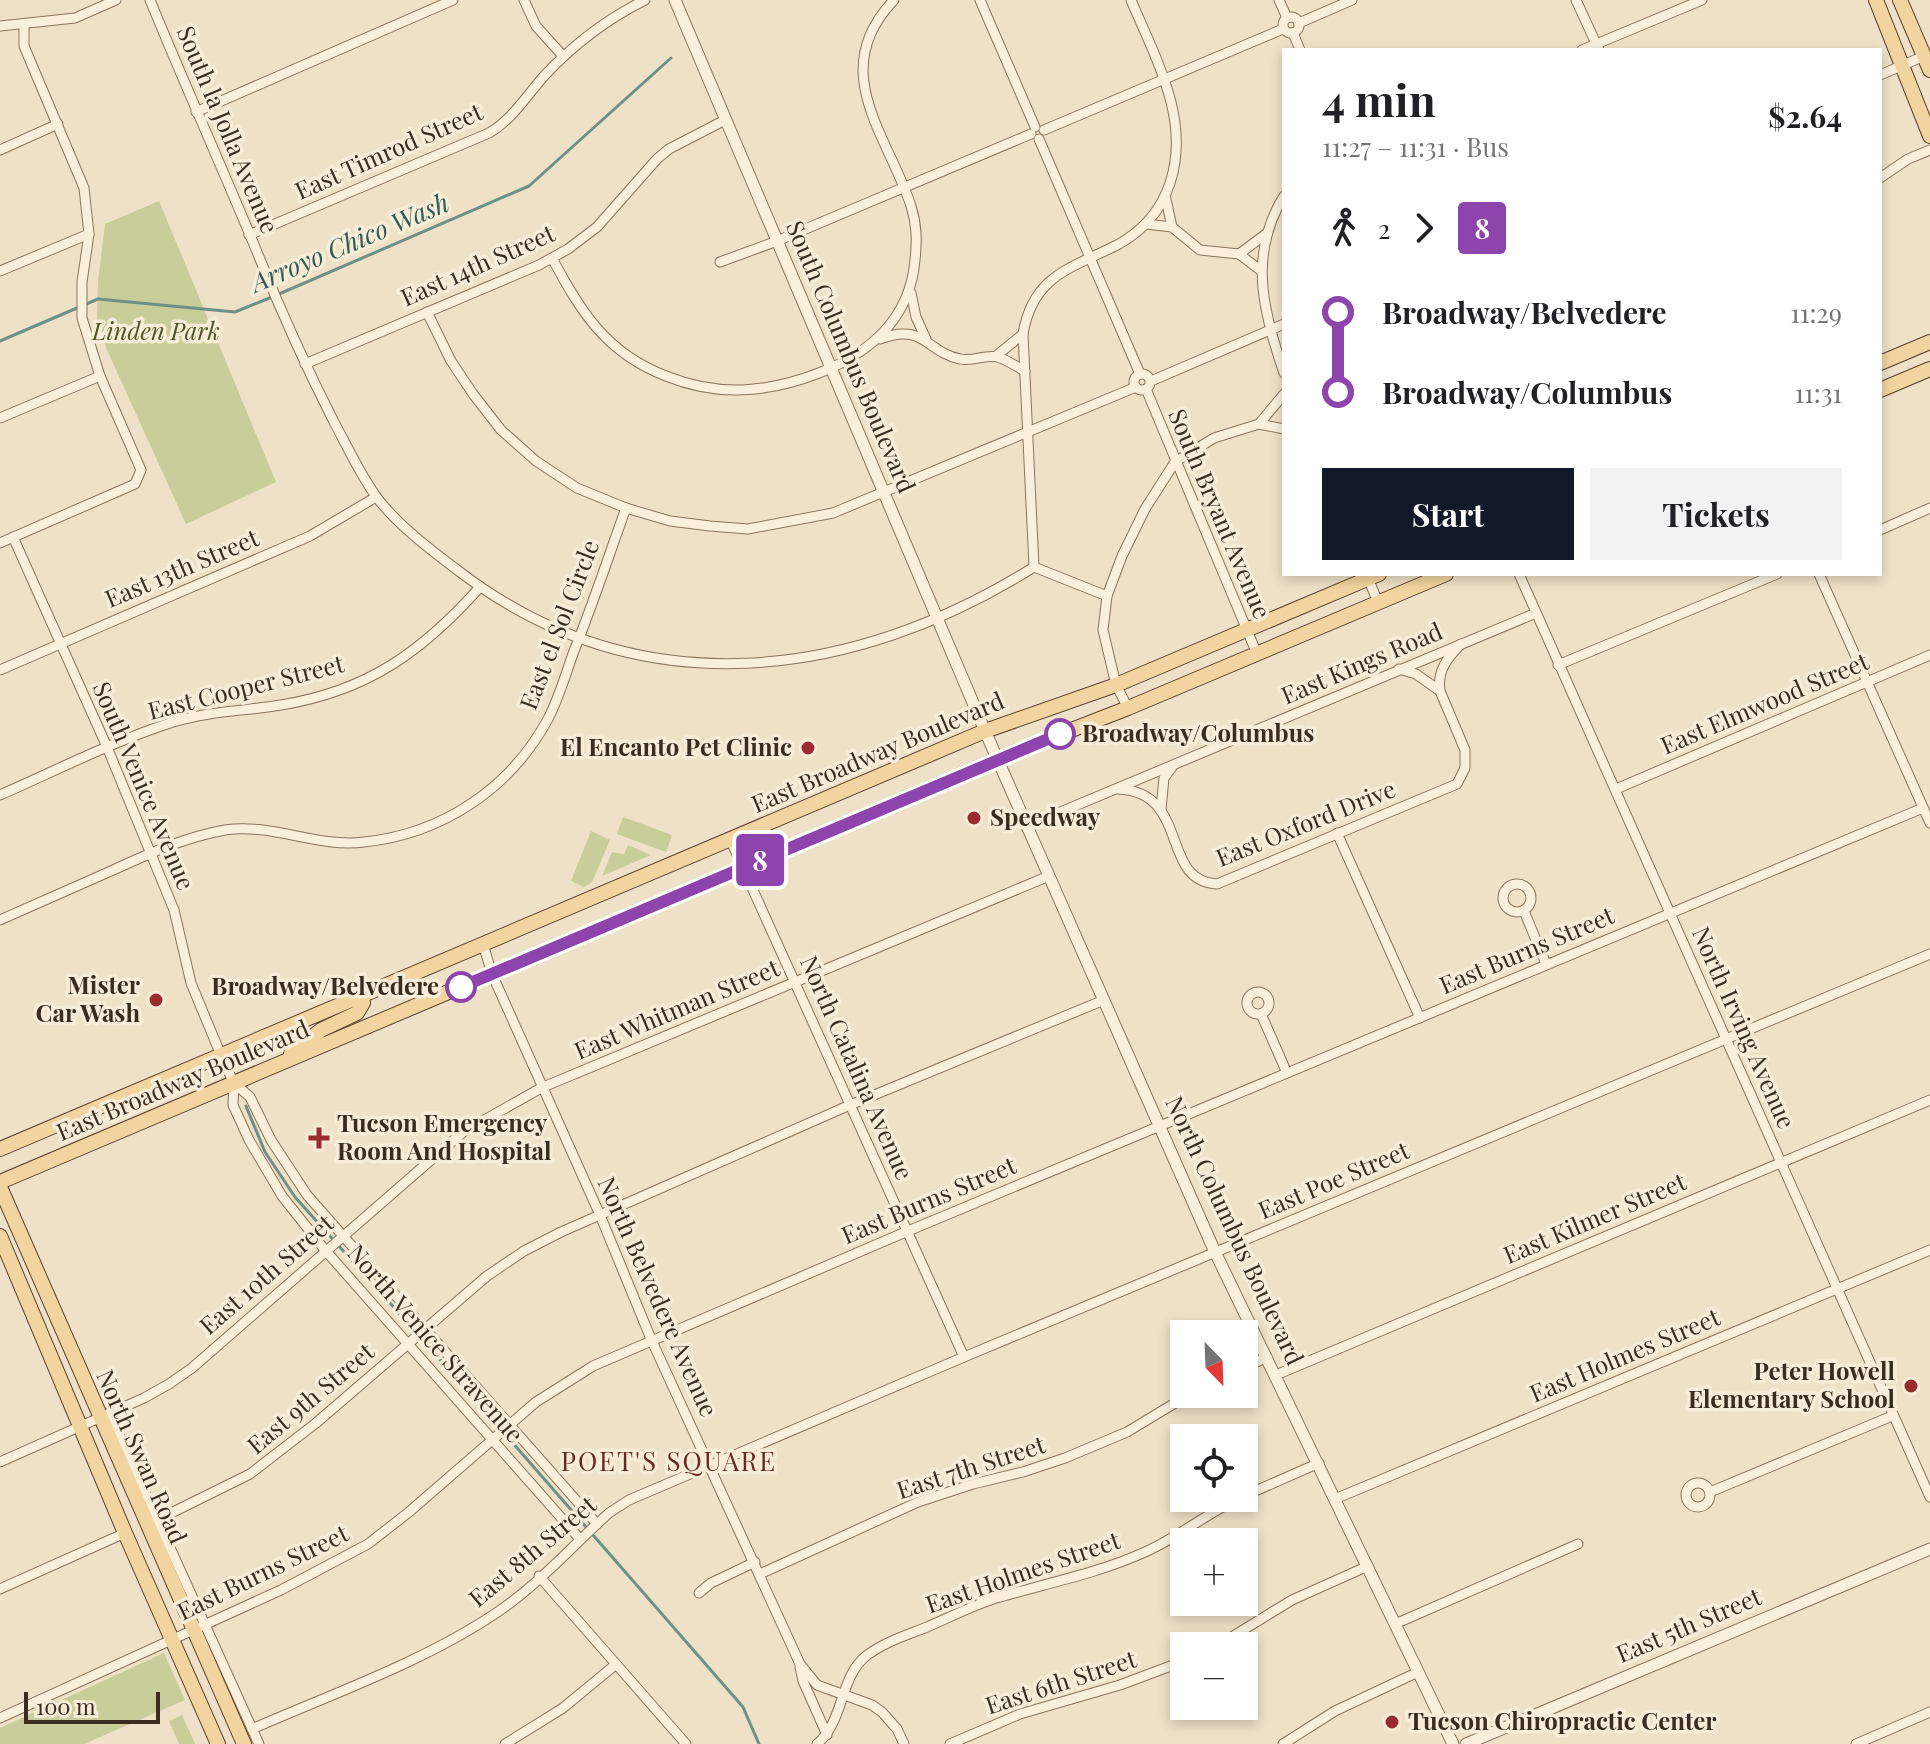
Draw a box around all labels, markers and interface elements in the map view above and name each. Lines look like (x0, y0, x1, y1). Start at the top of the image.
street label: South la Jolla Avenue (171, 21, 287, 238)
text: 4 min (1322, 69, 1436, 128)
street label: East Timrod Street (290, 94, 487, 206)
text: $2.64 (1768, 96, 1842, 136)
text: 11:27 – 11:31 · Bus (1322, 129, 1509, 164)
water label: Arroyo Chico Wash (242, 184, 454, 300)
icon: walk (1322, 206, 1366, 250)
icon: forward (1402, 206, 1446, 250)
text: 8 (1474, 209, 1490, 246)
text: 2 (1378, 211, 1390, 246)
street label: South Columbus Boulevard (780, 215, 924, 497)
street label: East 14th Street (395, 216, 560, 312)
text: Broadway/Belvedere (1382, 292, 1667, 332)
text: 11:29 (1790, 295, 1842, 330)
park label: Linden Park (91, 314, 220, 346)
text: Broadway/Columbus (1382, 372, 1672, 412)
text: 11:31 (1794, 375, 1842, 410)
street label: South Bryant Avenue (1162, 403, 1279, 623)
button: Start (1322, 468, 1574, 560)
button: Tickets (1590, 468, 1842, 560)
street label: East 13th Street (100, 520, 263, 614)
street label: East el Sol Circle (511, 535, 605, 714)
street label: East Kings Road (1276, 614, 1447, 711)
street label: East Elmwood Street (1655, 644, 1874, 760)
street label: East Cooper Street (144, 646, 347, 726)
street label: South Venice Avenue (87, 676, 203, 894)
street label: East Broadway Boulevard (746, 683, 1008, 819)
place label: Broadway/Columbus (1082, 716, 1314, 748)
marker: Broadway/Columbus (1045, 719, 1075, 749)
place label: El Encanto Pet Clinic (560, 730, 792, 762)
marker: El Encanto Pet Clinic (799, 739, 817, 757)
street label: East Oxford Drive (1211, 772, 1400, 873)
place label: Speedway (990, 800, 1101, 832)
marker: Speedway (965, 809, 983, 827)
line badge: 8 (734, 834, 786, 886)
text: 8 (752, 841, 768, 878)
street label: East Burns Street (1434, 898, 1619, 1000)
street label: North Irving Avenue (1686, 921, 1804, 1133)
street label: East Whitman Street (569, 950, 784, 1066)
street label: North Catalina Avenue (794, 950, 922, 1184)
place label: Mister Car Wash (36, 968, 141, 1028)
place label: Broadway/Belvedere (211, 969, 439, 1001)
marker: Broadway/Belvedere (446, 972, 476, 1002)
marker: Mister Car Wash (147, 991, 165, 1009)
street label: East Broadway Boulevard (51, 1011, 313, 1147)
street label: North Columbus Boulevard (1159, 1091, 1312, 1370)
place label: Tucson Emergency Room And Hospital (337, 1106, 552, 1166)
marker: Tucson Emergency Room And Hospital (308, 1127, 330, 1149)
street label: East Poe Street (1253, 1133, 1414, 1225)
street label: East Burns Street (836, 1148, 1021, 1250)
street label: East Kilmer Street (1498, 1164, 1691, 1270)
street label: North Belvedere Avenue (591, 1171, 726, 1421)
street label: East 10th Street (192, 1206, 340, 1341)
street label: North Venice Stravenue (341, 1237, 532, 1449)
street label: East Holmes Street (1524, 1299, 1725, 1409)
north arrow (1170, 1320, 1258, 1408)
map controls (1170, 1320, 1258, 1720)
street label: East 9th Street (239, 1335, 380, 1460)
place label: Peter Howell Elementary School (1688, 1354, 1896, 1414)
street label: North Swan Road (90, 1364, 196, 1548)
marker: Peter Howell Elementary School (1902, 1377, 1920, 1395)
button: locate (1170, 1424, 1258, 1512)
street label: East 7th Street (892, 1427, 1049, 1505)
district label: POET'S SQUARE (561, 1443, 777, 1478)
street label: East 8th Street (461, 1487, 602, 1613)
street label: East Burns Street (171, 1516, 353, 1626)
street label: East Holmes Street (921, 1523, 1124, 1619)
button: + (1170, 1528, 1258, 1616)
street label: East 5th Street (1611, 1579, 1766, 1669)
button: − (1170, 1632, 1258, 1720)
street label: East 6th Street (981, 1642, 1140, 1721)
scale bar (24, 1688, 160, 1724)
text: 100 m (36, 1691, 96, 1721)
place label: Tucson Chiropractic Center (1408, 1704, 1717, 1736)
marker: Tucson Chiropractic Center (1383, 1713, 1401, 1731)

